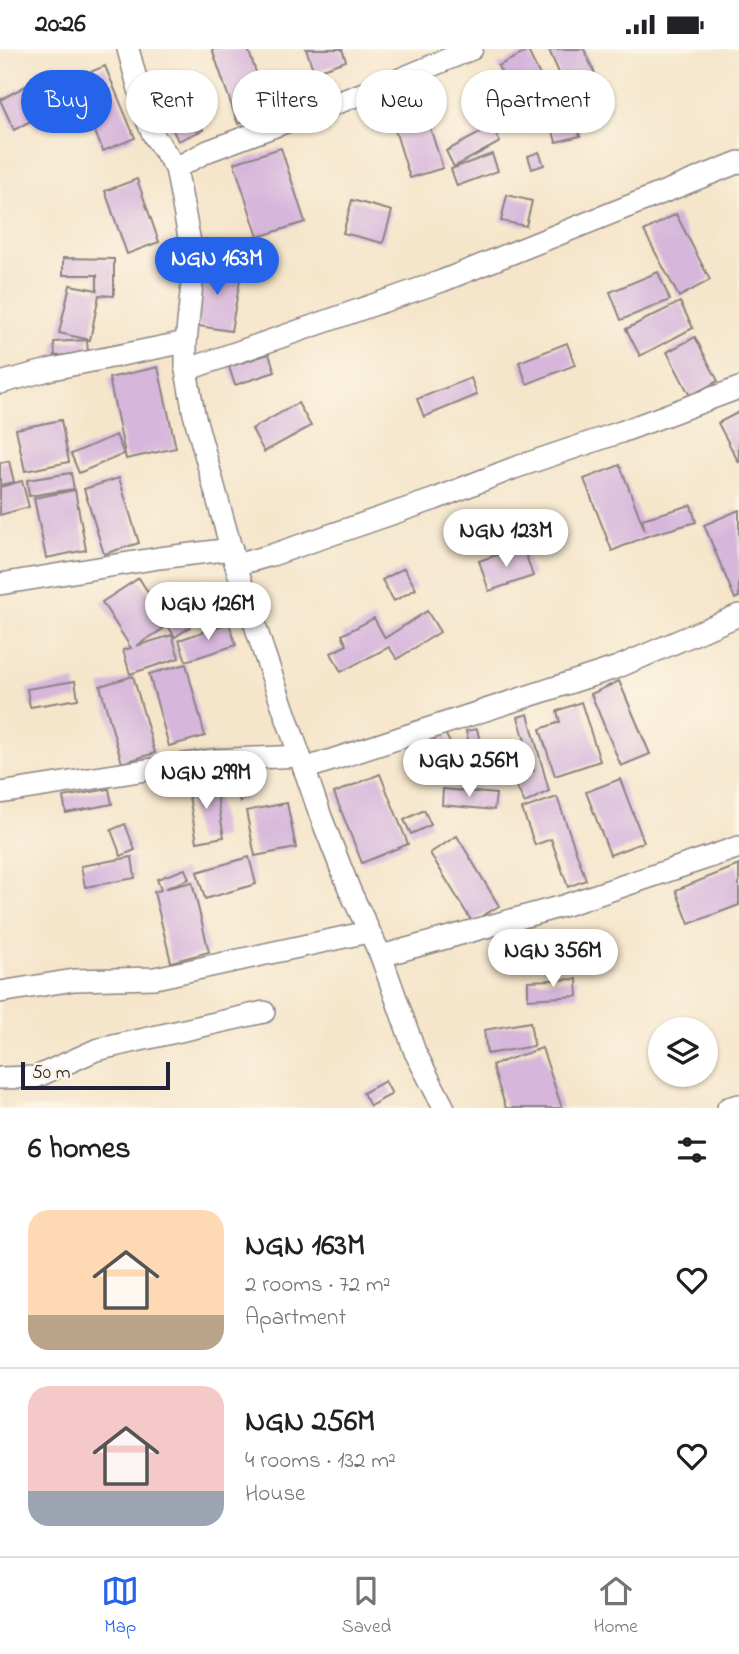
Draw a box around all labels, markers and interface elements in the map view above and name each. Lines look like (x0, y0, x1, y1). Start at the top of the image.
text: 20:26 (35, 6, 86, 44)
chip: Buy (21, 70, 112, 133)
chip: Rent (126, 70, 218, 133)
chip: Filters (232, 70, 342, 133)
chip: New (356, 70, 447, 133)
chip: Apartment (461, 70, 615, 133)
pin: NGN 163M (145, 237, 289, 297)
text: NGN 163M (171, 243, 263, 276)
pin: NGN 123M (434, 510, 578, 569)
text: NGN 123M (459, 515, 553, 548)
pin: NGN 126M (136, 583, 280, 642)
text: NGN 126M (161, 588, 255, 621)
pin: NGN 256M (397, 739, 541, 799)
text: NGN 256M (419, 745, 519, 778)
pin: NGN 299M (134, 751, 278, 811)
text: NGN 299M (161, 757, 251, 790)
pin: NGN 356M (481, 929, 625, 989)
text: NGN 356M (504, 935, 602, 968)
map controls (648, 1017, 718, 1087)
button: layers (648, 1017, 718, 1087)
scale bar (21, 1059, 170, 1091)
text: 50 m (32, 1060, 71, 1087)
text: 6 homes (28, 1128, 131, 1172)
icon: filters (673, 1131, 711, 1169)
text: NGN 163M (245, 1225, 365, 1269)
icon: home (84, 1238, 168, 1322)
icon: heart (673, 1261, 711, 1299)
text: 2 rooms · 72 m² (245, 1269, 391, 1302)
text: Apartment (245, 1302, 346, 1335)
text: NGN 256M (245, 1401, 375, 1445)
icon: home (84, 1414, 168, 1498)
icon: heart (673, 1437, 711, 1475)
text: 4 rooms · 132 m² (245, 1445, 396, 1478)
text: House (245, 1478, 305, 1511)
tab: Map (101, 1572, 139, 1641)
tab: Saved (342, 1572, 391, 1641)
tab: Home (594, 1572, 638, 1641)

